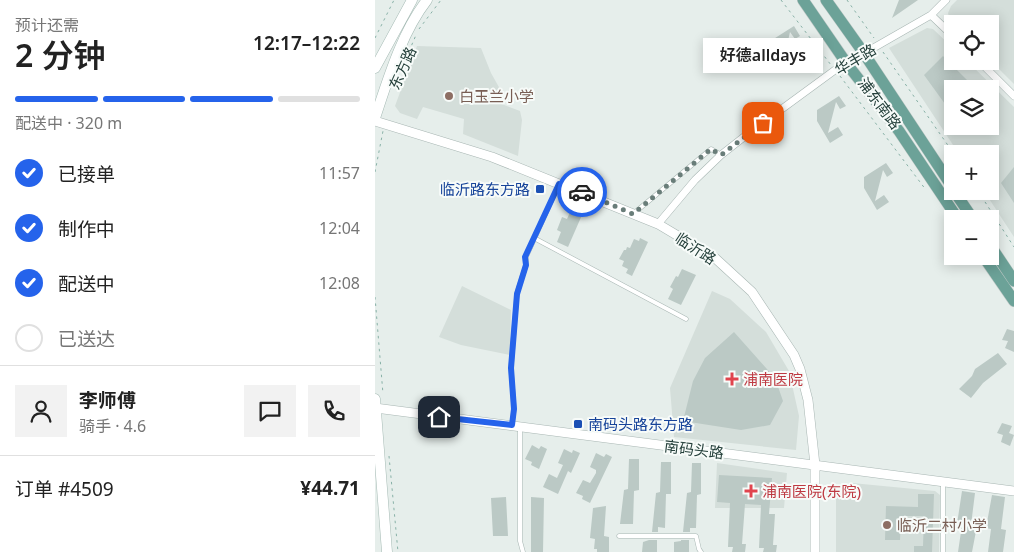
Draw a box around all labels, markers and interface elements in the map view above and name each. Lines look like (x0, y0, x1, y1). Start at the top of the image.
text: 预计还需 (15, 14, 79, 36)
map controls (944, 15, 999, 265)
button: locate (944, 15, 999, 70)
text: 12:17–12:22 (253, 30, 360, 56)
text: 2 分钟 (15, 33, 106, 76)
callout: 好德alldays (703, 38, 823, 73)
street label: 华丰路 (831, 39, 879, 79)
street label: 东方路 (384, 43, 420, 93)
text: 好德alldays (720, 44, 806, 66)
street label: 浦东南路 (854, 73, 906, 133)
button: layers (944, 80, 999, 135)
place label: 白玉兰小学 (459, 86, 534, 106)
marker: 白玉兰小学 (443, 90, 455, 102)
pin (742, 102, 784, 144)
icon: bag (749, 109, 777, 137)
text: 配送中 · 320 m (15, 112, 122, 134)
button: + (944, 145, 999, 200)
icon: check (15, 159, 43, 187)
text: 已接单 (58, 161, 115, 187)
text: 11:57 (319, 162, 360, 184)
courier (557, 167, 607, 217)
icon: car (568, 178, 596, 206)
place label: 临沂路东方路 (440, 179, 530, 199)
marker: 临沂路东方路 (534, 183, 546, 195)
button: − (944, 210, 999, 265)
icon: check (15, 214, 43, 242)
text: 制作中 (58, 216, 115, 242)
text: 12:04 (319, 217, 360, 239)
street label: 临沂路 (672, 227, 720, 269)
icon: check (15, 269, 43, 297)
text: 配送中 (58, 271, 115, 297)
text: 12:08 (319, 272, 360, 294)
text: 已送达 (58, 326, 115, 352)
place label: 浦南医院 (743, 369, 803, 389)
marker: 浦南医院 (725, 372, 739, 386)
button: person (15, 385, 67, 437)
button: chat (244, 385, 296, 437)
button: phone (308, 385, 360, 437)
text: 李师傅 (79, 387, 136, 413)
pin (418, 396, 460, 438)
icon: home (425, 403, 453, 431)
place label: 南码头路东方路 (588, 414, 693, 434)
text: 骑手 · 4.6 (79, 415, 146, 437)
marker: 南码头路东方路 (572, 418, 584, 430)
street label: 南码头路 (663, 435, 725, 463)
text: ¥44.71 (300, 475, 360, 501)
text: 订单 #4509 (15, 476, 114, 502)
place label: 浦南医院(东院) (762, 481, 861, 501)
marker: 浦南医院(东院) (744, 484, 758, 498)
place label: 临沂二村小学 (897, 515, 987, 535)
marker: 临沂二村小学 (881, 519, 893, 531)

